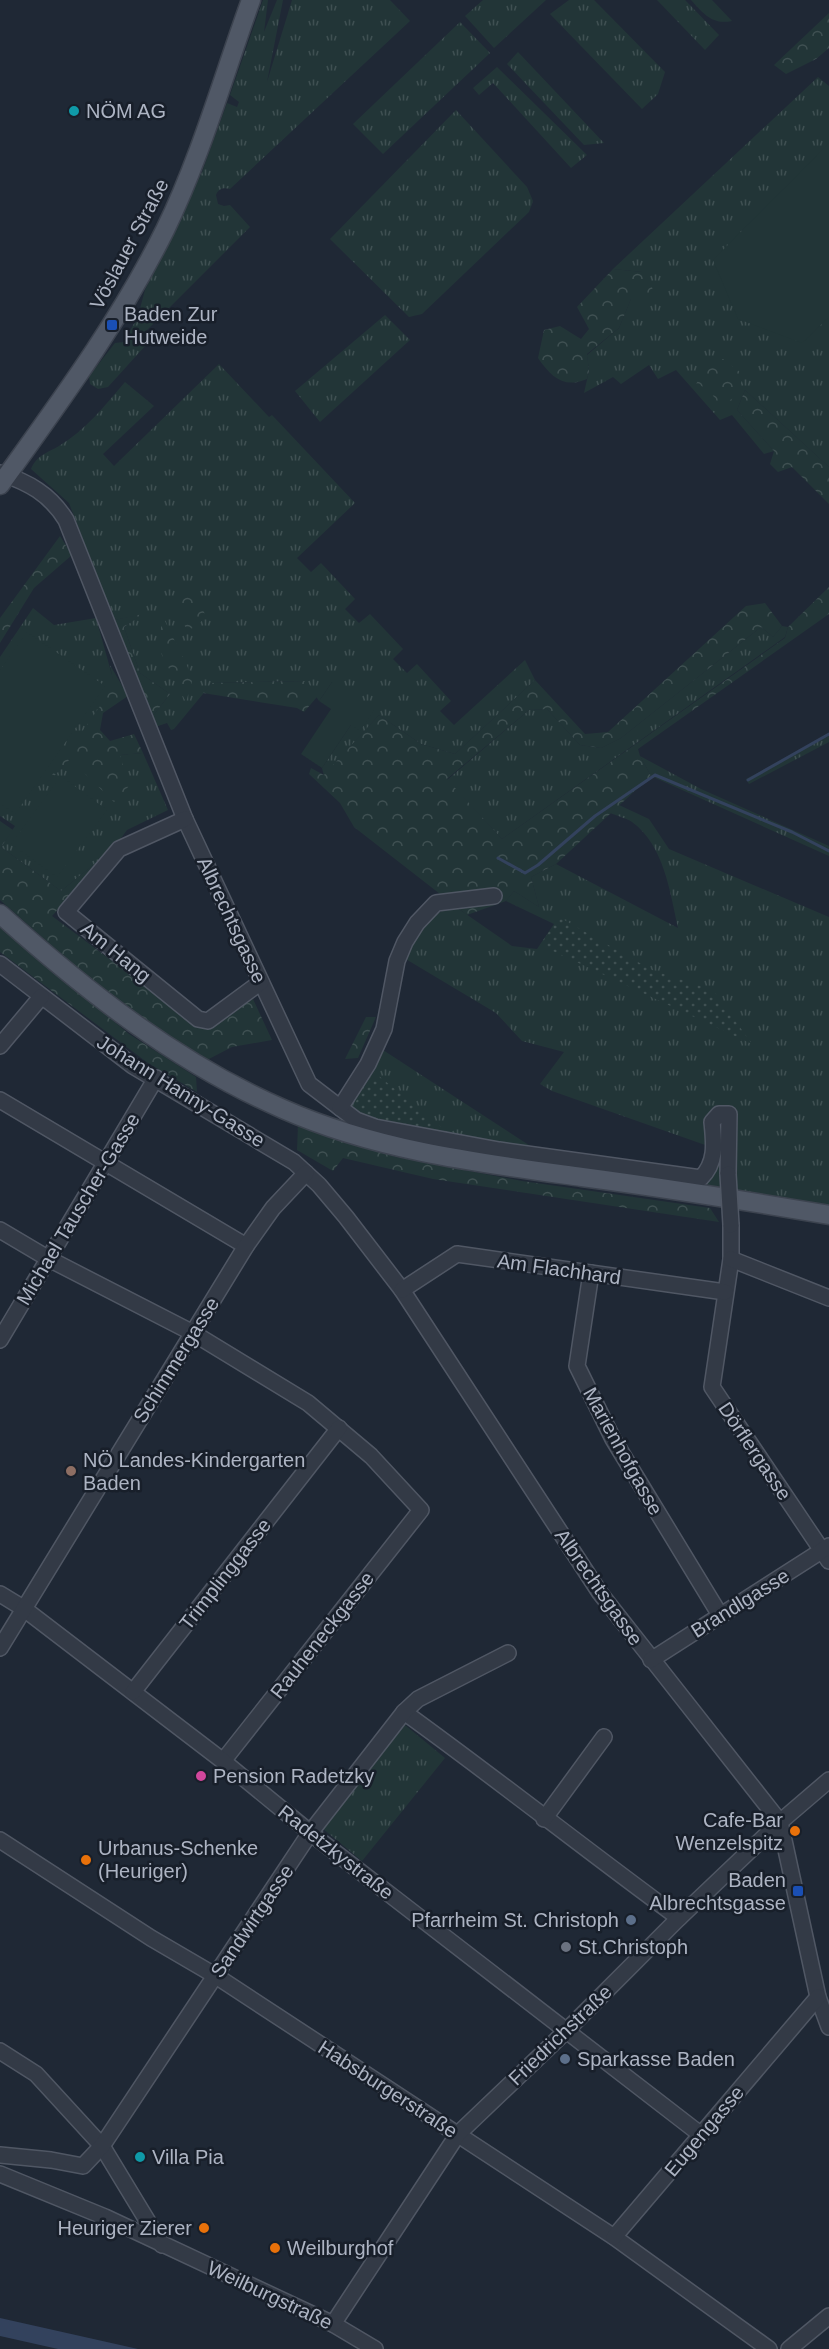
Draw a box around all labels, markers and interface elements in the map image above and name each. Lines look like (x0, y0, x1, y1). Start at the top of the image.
place label: NÖM AG (86, 100, 166, 122)
marker: NÖM AG (67, 104, 81, 118)
street label: Vöslauer Straße (85, 175, 173, 313)
place label: Baden Zur Hutweide (124, 303, 218, 348)
marker: Baden Zur Hutweide (105, 318, 119, 332)
street label: Albrechtsgasse (193, 853, 271, 987)
street label: Am Hang (77, 917, 155, 987)
street label: Johann Hanny-Gasse (93, 1030, 269, 1152)
street label: Michael Tauscher-Gasse (12, 1109, 144, 1309)
street label: Am Flachhard (496, 1249, 622, 1289)
street label: Schimmergasse (129, 1293, 223, 1427)
street label: Marienhofgasse (579, 1383, 667, 1519)
street label: Dörflergasse (714, 1398, 796, 1504)
place label: NÖ Landes-Kindergarten Baden (83, 1449, 305, 1494)
marker: NÖ Landes-Kindergarten Baden (64, 1464, 78, 1478)
street label: Trimplinggasse (175, 1514, 275, 1634)
street label: Albrechtsgasse (551, 1525, 647, 1649)
street label: Brandlgasse (687, 1564, 793, 1642)
street label: Rauheneckgasse (266, 1567, 378, 1703)
place label: Pension Radetzky (213, 1765, 374, 1787)
marker: Pension Radetzky (194, 1769, 208, 1783)
street label: Radetzkystraße (274, 1800, 398, 1904)
place label: Cafe-Bar Wenzelspitz (676, 1809, 783, 1854)
marker: Cafe-Bar Wenzelspitz (788, 1824, 802, 1838)
place label: Urbanus-Schenke (Heuriger) (98, 1837, 258, 1882)
marker: Urbanus-Schenke (Heuriger) (79, 1853, 93, 1867)
street label: Sandwirtgasse (206, 1860, 298, 1982)
place label: Baden Albrechtsgasse (649, 1869, 786, 1914)
marker: Baden Albrechtsgasse (791, 1884, 805, 1898)
place label: Pfarrheim St. Christoph (411, 1909, 619, 1931)
marker: Pfarrheim St. Christoph (624, 1913, 638, 1927)
place label: St.Christoph (578, 1936, 688, 1958)
marker: St.Christoph (559, 1940, 573, 1954)
street label: Friedrichstraße (504, 1980, 616, 2090)
street label: Habsburgerstraße (314, 2036, 462, 2142)
place label: Sparkasse Baden (577, 2048, 735, 2070)
marker: Sparkasse Baden (558, 2052, 572, 2066)
street label: Eugengasse (660, 2081, 748, 2181)
place label: Villa Pia (152, 2146, 225, 2168)
marker: Villa Pia (133, 2150, 147, 2164)
place label: Heuriger Zierer (58, 2217, 192, 2239)
marker: Heuriger Zierer (197, 2221, 211, 2235)
place label: Weilburghof (287, 2237, 394, 2259)
marker: Weilburghof (268, 2241, 282, 2255)
street label: Weilburgstraße (204, 2256, 336, 2334)

